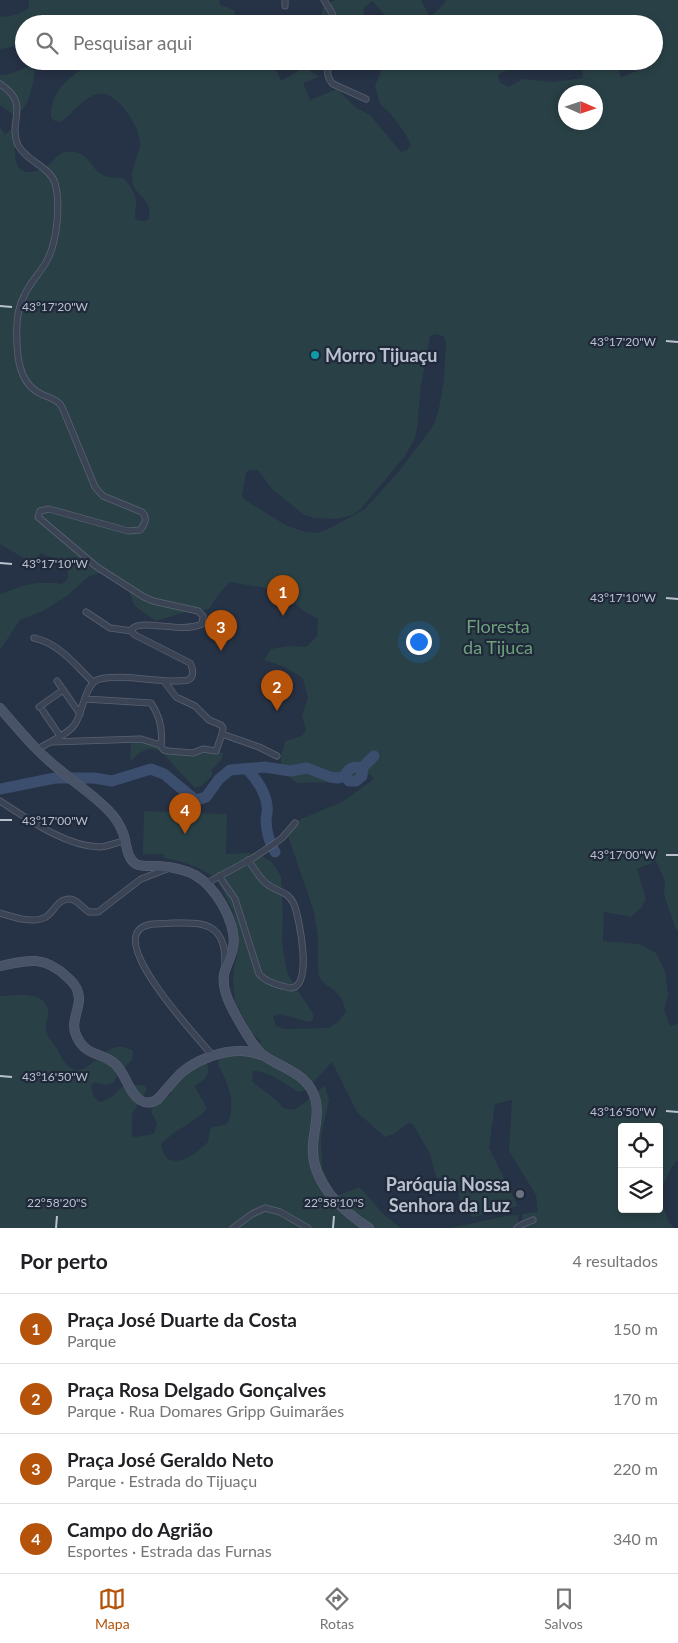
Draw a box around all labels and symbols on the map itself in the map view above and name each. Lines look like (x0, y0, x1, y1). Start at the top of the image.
north arrow (558, 85, 603, 130)
text: 43°17'20"W (22, 299, 89, 314)
text: 43°17'20"W (590, 334, 657, 349)
place label: Morro Tijuaçu (325, 344, 437, 366)
marker: Morro Tijuaçu (309, 349, 321, 361)
text: 43°17'10"W (22, 556, 89, 571)
pin: 1 (267, 575, 299, 616)
text: 43°17'10"W (590, 590, 657, 605)
pin: 3 (205, 610, 237, 651)
park label: Floresta da Tijuca (463, 615, 533, 658)
your location (406, 629, 432, 655)
pin: 2 (261, 670, 293, 711)
pin: 4 (169, 793, 201, 834)
text: 43°17'00"W (22, 813, 89, 828)
text: 43°17'00"W (590, 847, 657, 862)
text: 43°16'50"W (22, 1069, 89, 1084)
text: 43°16'50"W (590, 1104, 657, 1119)
place label: Paróquia Nossa Senhora da Luz (386, 1173, 510, 1216)
marker: Paróquia Nossa Senhora da Luz (514, 1188, 526, 1200)
text: 22°58'20"S (27, 1195, 87, 1210)
text: 22°58'10"S (304, 1195, 364, 1210)

